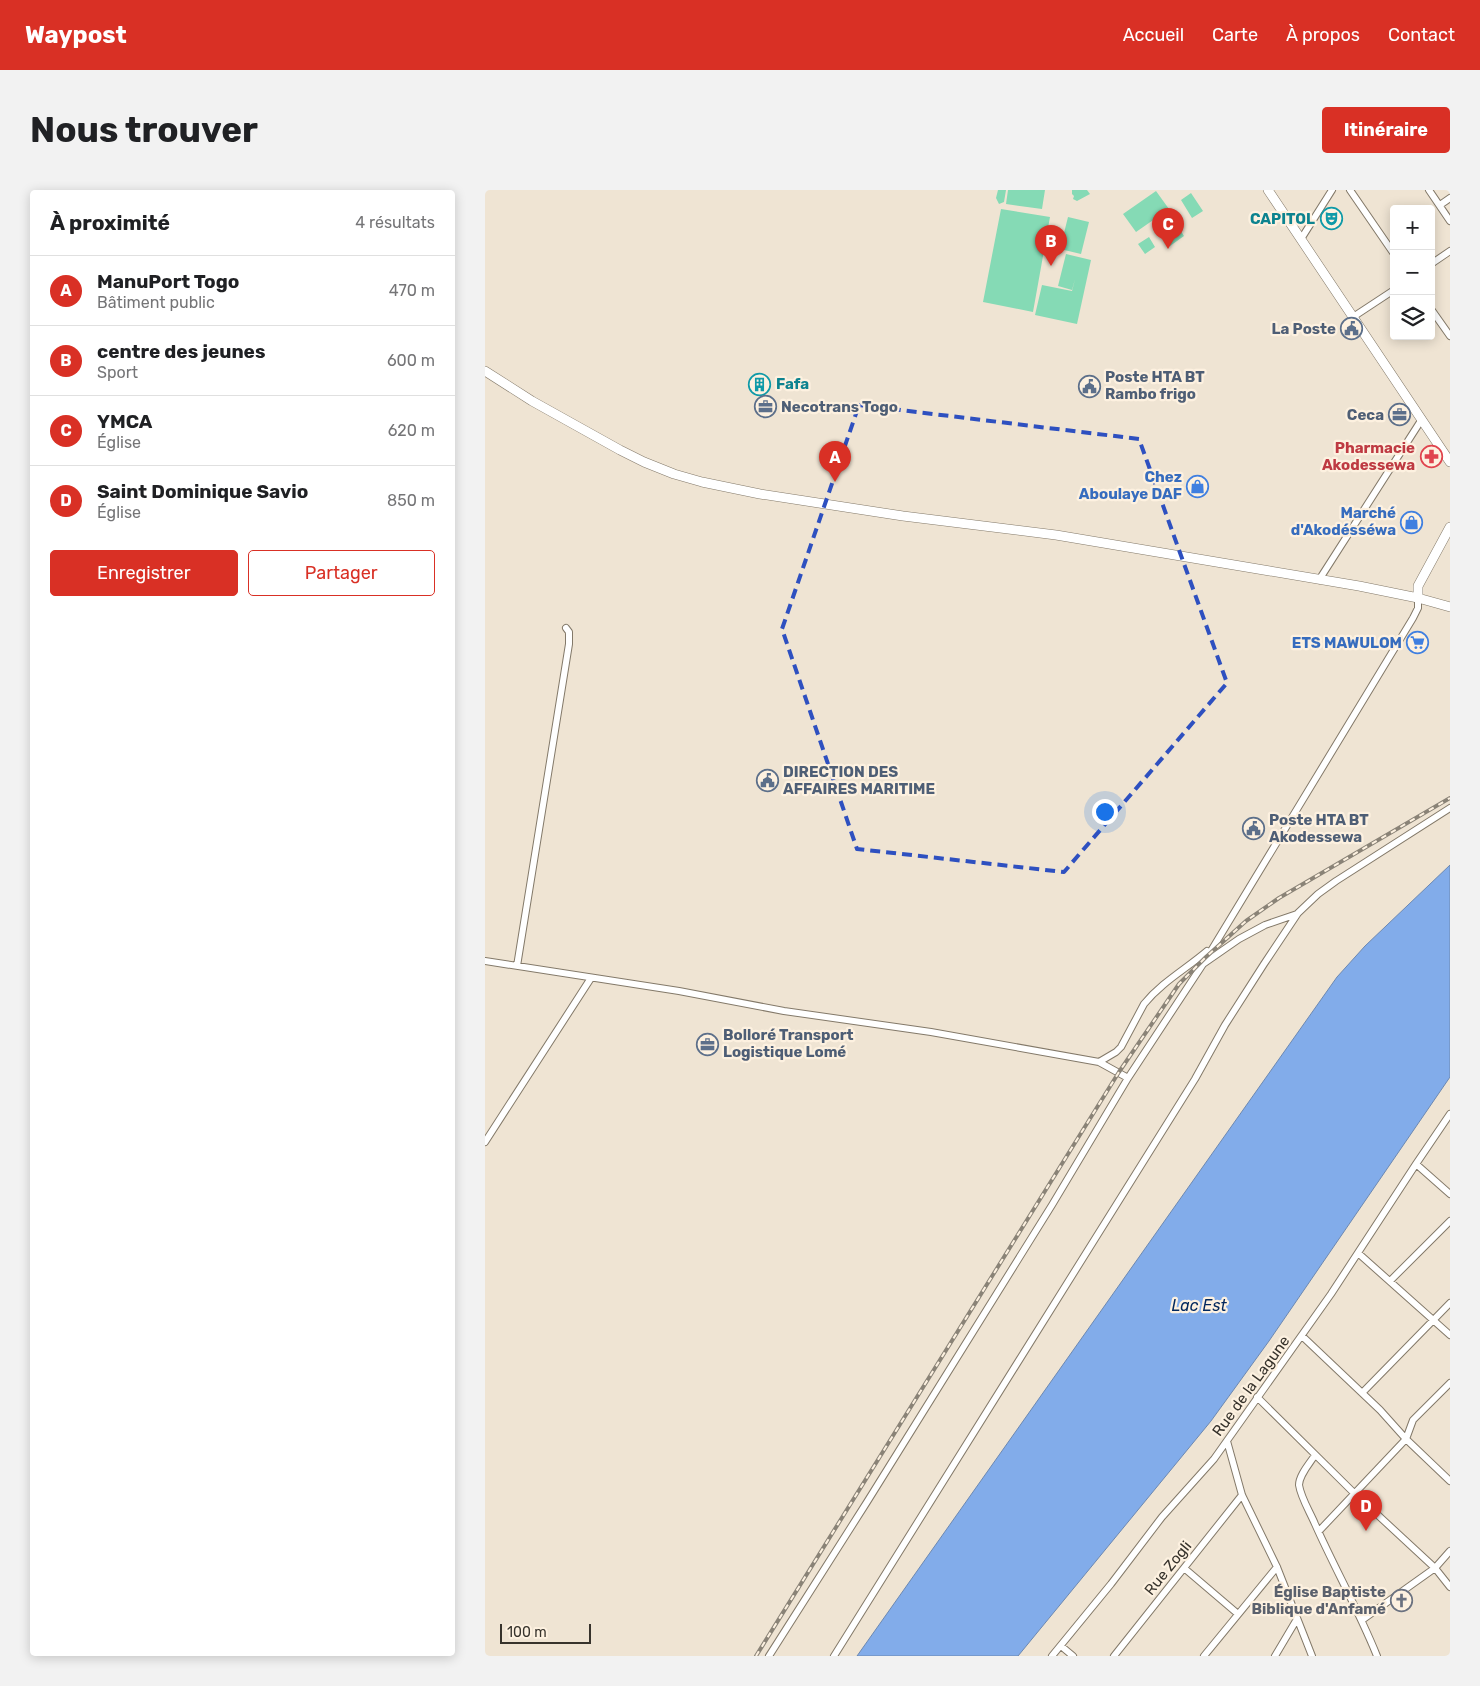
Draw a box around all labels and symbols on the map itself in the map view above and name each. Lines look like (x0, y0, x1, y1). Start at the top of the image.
theatre icon: CAPITOL (1319, 207, 1343, 231)
pin: C (1152, 208, 1184, 249)
place label: CAPITOL (1250, 210, 1315, 228)
pin: B (1035, 225, 1067, 266)
public building icon: La Poste (1340, 317, 1364, 341)
place label: La Poste (1272, 320, 1336, 338)
place label: Poste HTA BT Rambo frigo (1105, 368, 1205, 403)
building icon: Fafa (748, 372, 772, 396)
public building icon: Poste HTA BT Rambo frigo (1077, 374, 1101, 398)
place label: Fafa (776, 375, 809, 393)
office icon: Necotrans Togo (753, 395, 777, 419)
place label: Necotrans Togo (781, 398, 898, 416)
office icon: Ceca (1388, 403, 1412, 427)
place label: Ceca (1347, 406, 1384, 424)
place label: Pharmacie Akodessewa (1322, 439, 1415, 474)
pin: A (819, 441, 851, 482)
pharmacy icon: Pharmacie Akodessewa (1419, 445, 1443, 469)
place label: Chez Aboulaye DAF (1079, 468, 1182, 503)
shop icon: Chez Aboulaye DAF (1186, 474, 1210, 498)
place label: Marché d'Akodésséwa (1291, 504, 1396, 539)
shop icon: Marché d'Akodésséwa (1400, 510, 1424, 534)
supermarket icon: ETS MAWULOM (1406, 631, 1430, 655)
place label: ETS MAWULOM (1292, 634, 1402, 652)
place label: DIRECTION DES AFFAIRES MARITIME (783, 763, 935, 798)
public building icon: DIRECTION DES AFFAIRES MARITIME (755, 769, 779, 793)
your location (1092, 799, 1118, 825)
place label: Poste HTA BT Akodessewa (1269, 811, 1369, 846)
public building icon: Poste HTA BT Akodessewa (1241, 817, 1265, 841)
place label: Bolloré Transport Logistique Lomé (723, 1026, 854, 1061)
office icon: Bolloré Transport Logistique Lomé (695, 1032, 719, 1056)
water label: Lac Est (1171, 1296, 1227, 1315)
street label: Rue de la Lagune (1209, 1332, 1293, 1440)
pin: D (1350, 1490, 1382, 1531)
street label: Rue Zogli (1141, 1537, 1195, 1599)
place label: Église Baptiste Biblique d'Anfamé (1251, 1583, 1386, 1618)
church icon: Église Baptiste Biblique d'Anfamé (1390, 1589, 1414, 1613)
scale bar (500, 1621, 591, 1644)

